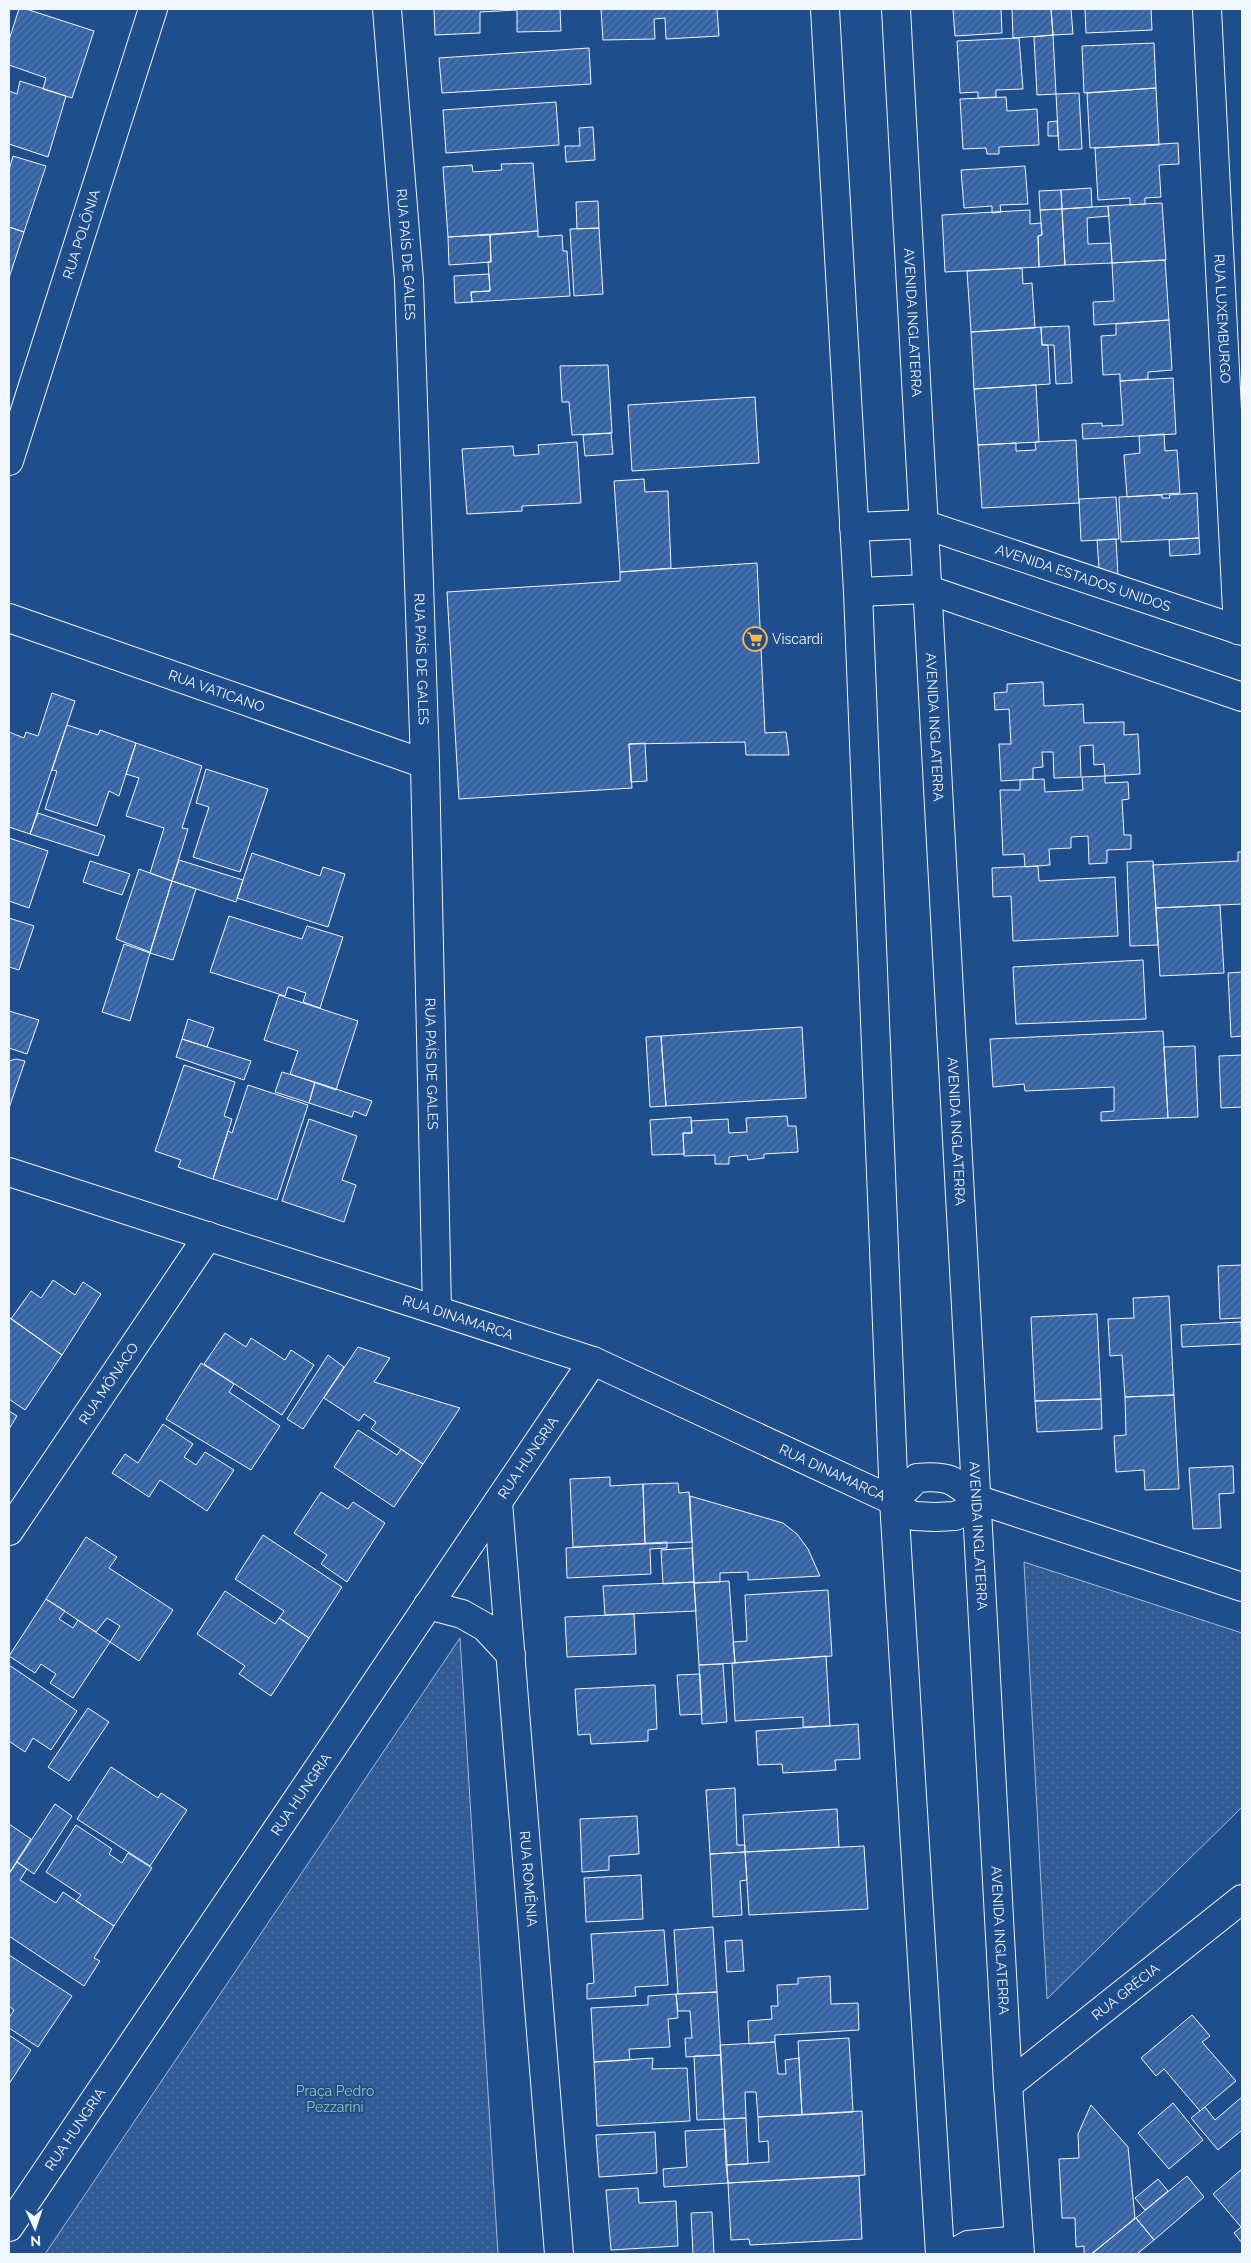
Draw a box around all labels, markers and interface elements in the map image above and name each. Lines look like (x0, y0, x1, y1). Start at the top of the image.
street label: RUA POLÔNIA (59, 187, 103, 281)
street label: RUA PAÍS DE GALES (394, 188, 418, 321)
street label: AVENIDA INGLATERRA (901, 248, 925, 398)
street label: RUA LUXEMBURGO (1211, 254, 1234, 384)
street label: AVENIDA ESTADOS UNIDOS (993, 541, 1173, 615)
street label: RUA PAÍS DE GALES (411, 593, 432, 726)
supermarket icon: Viscardi (742, 626, 768, 652)
place label: Viscardi (772, 631, 823, 647)
street label: AVENIDA INGLATERRA (923, 652, 947, 802)
street label: RUA VATICANO (166, 667, 267, 715)
street label: RUA PAÍS DE GALES (422, 998, 441, 1130)
street label: AVENIDA INGLATERRA (945, 1056, 969, 1207)
street label: RUA DINAMARCA (401, 1292, 516, 1343)
street label: RUA MÔNACO (75, 1340, 142, 1427)
street label: RUA HUNGRIA (494, 1413, 562, 1502)
street label: RUA DINAMARCA (777, 1441, 889, 1504)
street label: AVENIDA INGLATERRA (966, 1461, 990, 1611)
street label: RUA HUNGRIA (267, 1750, 335, 1838)
street label: RUA ROMÊNIA (517, 1830, 540, 1928)
street label: AVENIDA INGLATERRA (988, 1865, 1012, 2016)
street label: RUA GRÉCIA (1088, 1960, 1163, 2023)
park label: Praça Pedro Pezzarini (296, 2083, 374, 2115)
street label: RUA HUNGRIA (42, 2085, 109, 2173)
north arrow (10, 2203, 60, 2253)
text: N (30, 2233, 41, 2249)

